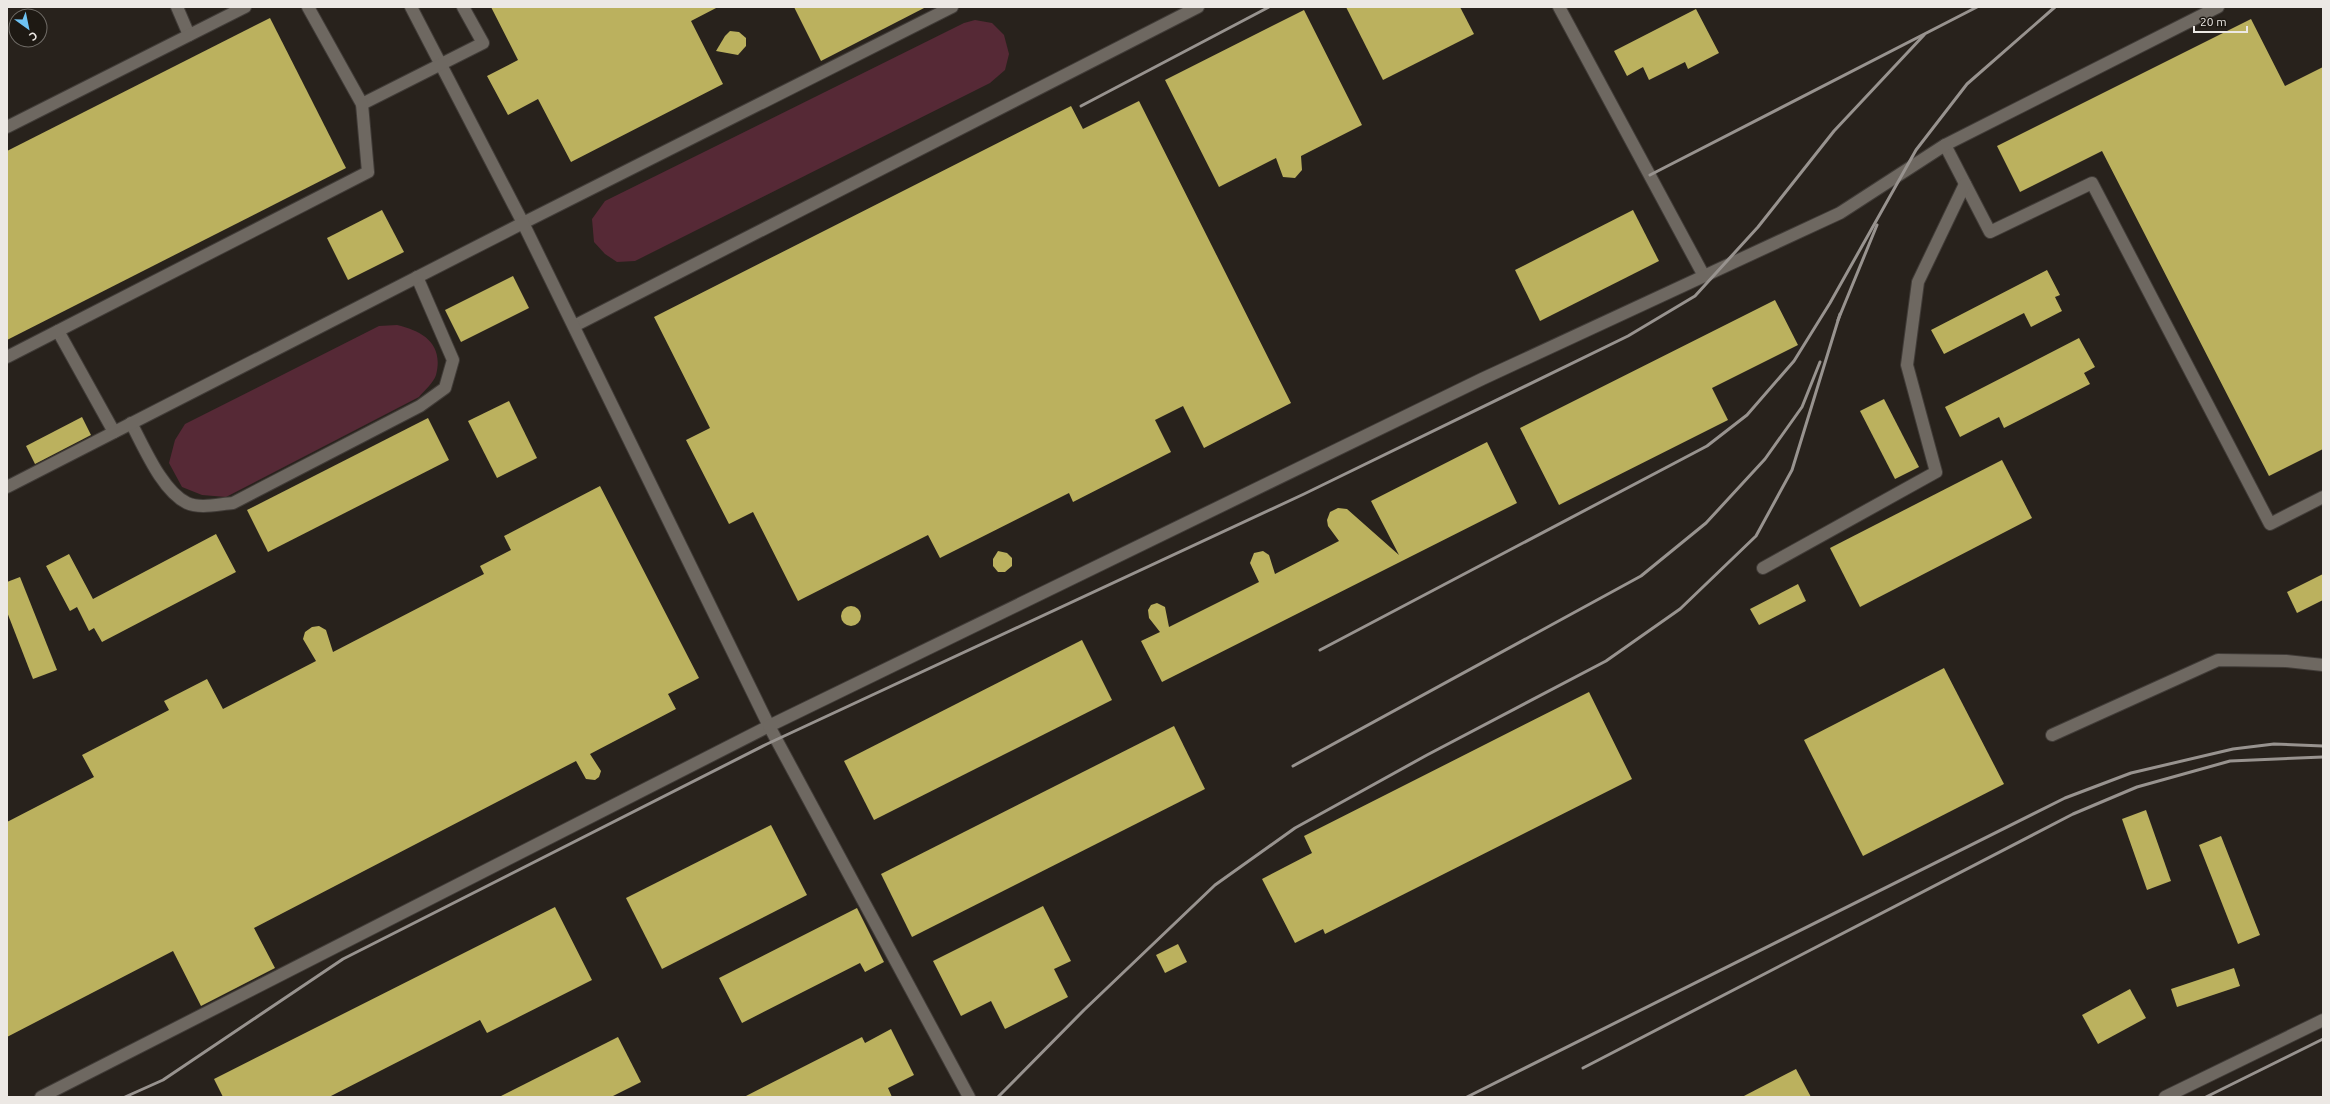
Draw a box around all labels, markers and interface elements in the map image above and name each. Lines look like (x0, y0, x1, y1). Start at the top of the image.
north arrow (8, 8, 48, 48)
scale bar (2194, 8, 2247, 34)
text: 20 m (2200, 15, 2227, 28)
text: С (27, 29, 40, 43)

